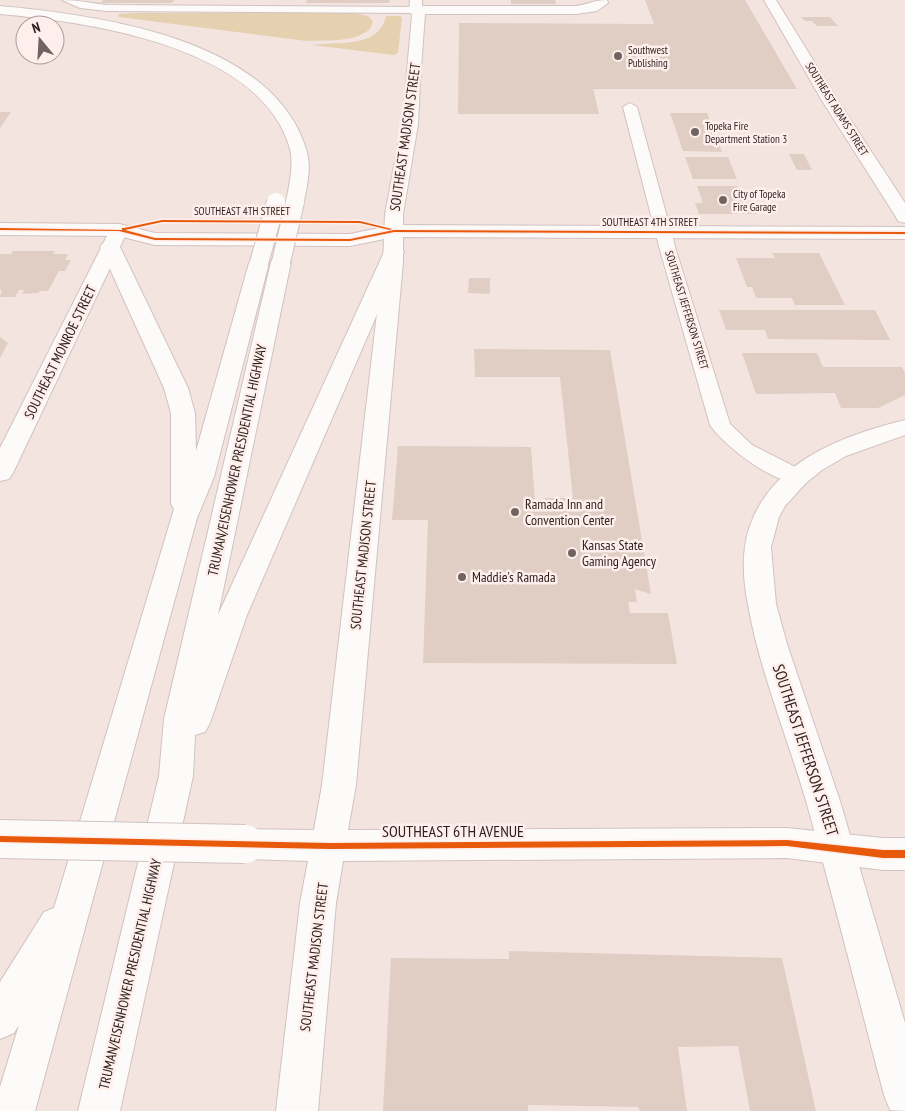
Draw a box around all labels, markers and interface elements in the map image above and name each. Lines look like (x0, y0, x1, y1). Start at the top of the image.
north arrow (15, 15, 65, 65)
text: N (30, 18, 42, 37)
place label: Southwest Publishing (628, 43, 668, 70)
marker: Southwest Publishing (612, 50, 624, 62)
street label: SOUTHEAST ADAMS STREET (803, 60, 872, 158)
street label: SOUTHEAST MADISON STREET (386, 61, 424, 212)
place label: Topeka Fire Department Station 3 (705, 119, 787, 146)
marker: Topeka Fire Department Station 3 (689, 126, 701, 138)
place label: City of Topeka Fire Garage (733, 187, 786, 214)
marker: City of Topeka Fire Garage (717, 194, 729, 206)
street label: SOUTHEAST 4TH STREET (194, 204, 290, 218)
street label: SOUTHEAST 4TH STREET (602, 215, 698, 229)
street label: SOUTHEAST JEFFERSON STREET (662, 249, 712, 371)
street label: SOUTHEAST MONROE STREET (20, 282, 101, 422)
street label: TRUMAN/EISENHOWER PRESIDENTIAL HIGHWAY (204, 342, 271, 577)
street label: SOUTHEAST MADISON STREET (346, 479, 380, 630)
place label: Ramada Inn and Convention Center (525, 495, 614, 529)
marker: Ramada Inn and Convention Center (509, 506, 521, 518)
place label: Kansas State Gaming Agency (582, 536, 657, 570)
marker: Kansas State Gaming Agency (566, 547, 578, 559)
place label: Maddie's Ramada (472, 568, 555, 586)
marker: Maddie's Ramada (456, 571, 468, 583)
street label: SOUTHEAST JEFFERSON STREET (769, 661, 843, 839)
street label: SOUTHEAST 6TH AVENUE (382, 821, 524, 841)
street label: TRUMAN/EISENHOWER PRESIDENTIAL HIGHWAY (95, 856, 165, 1091)
street label: SOUTHEAST MADISON STREET (296, 881, 332, 1032)

